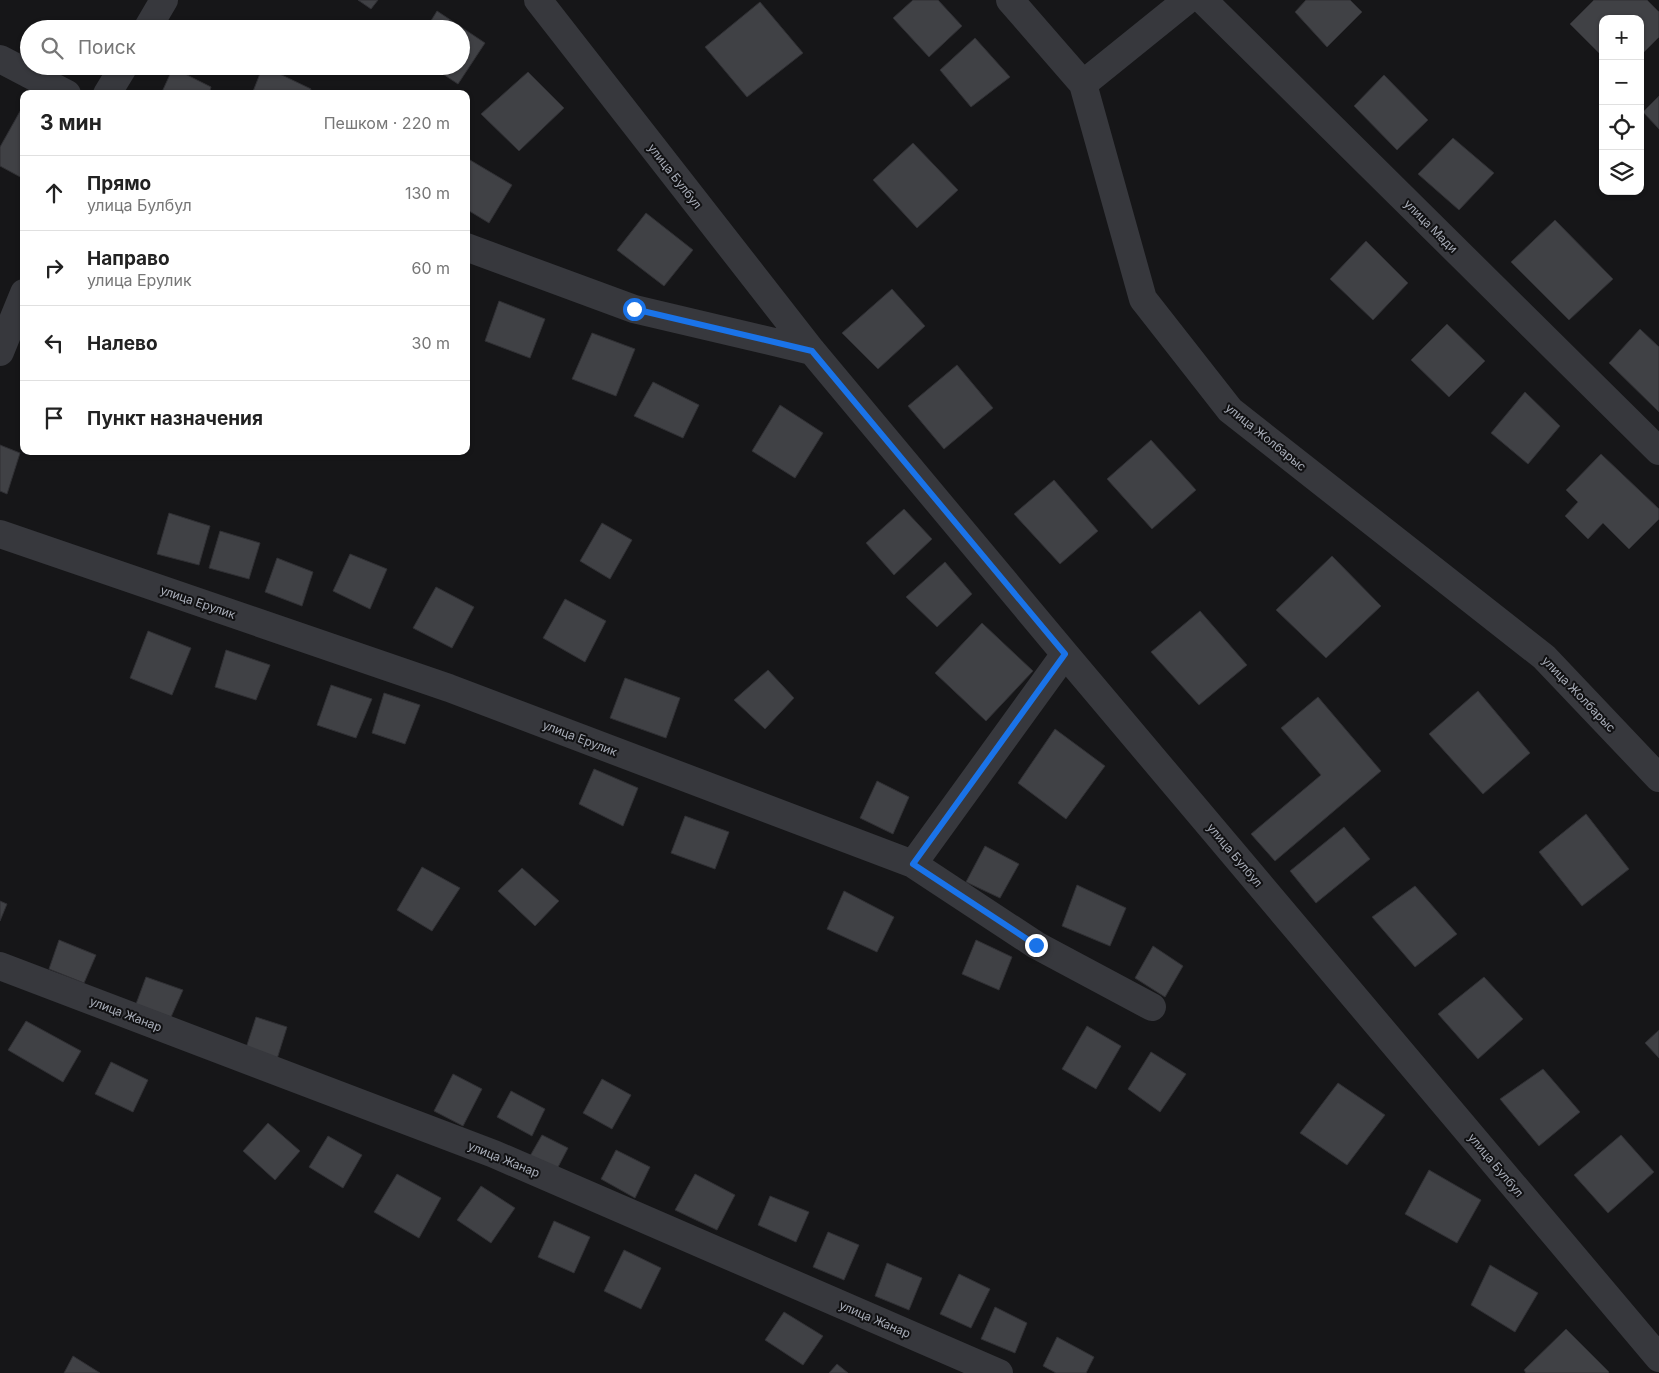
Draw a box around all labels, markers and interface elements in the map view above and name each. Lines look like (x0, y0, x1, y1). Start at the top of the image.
map controls (1599, 15, 1644, 195)
button: + (1599, 15, 1644, 60)
search box (20, 20, 470, 75)
icon: search (38, 34, 66, 62)
text: Поиск (78, 36, 136, 59)
button: − (1599, 60, 1644, 105)
button: locate (1599, 105, 1644, 150)
text: 3 мин (40, 110, 102, 135)
text: Пешком · 220 m (324, 113, 450, 133)
street label: улица Булбул (645, 140, 705, 212)
button: layers (1599, 150, 1644, 195)
text: Прямо (87, 172, 151, 195)
icon: ahead (40, 179, 68, 207)
text: 130 m (405, 183, 450, 203)
text: улица Булбул (87, 195, 192, 215)
street label: улица Мади (1401, 196, 1461, 256)
text: Направо (87, 247, 170, 270)
icon: right (40, 254, 68, 282)
text: 60 m (411, 258, 450, 278)
text: улица Ерулик (87, 270, 192, 290)
route start (623, 298, 646, 321)
icon: left (40, 329, 68, 357)
text: Налево (87, 332, 158, 355)
text: 30 m (412, 333, 450, 353)
street label: улица Жолбарыс (1223, 400, 1310, 474)
icon: arrive (40, 404, 68, 432)
text: Пункт назначения (87, 407, 263, 430)
street label: улица Ерулик (158, 582, 238, 622)
street label: улица Жолбарыс (1539, 653, 1619, 735)
street label: улица Ерулик (541, 717, 620, 759)
street label: улица Булбул (1204, 820, 1266, 890)
route end (1025, 934, 1048, 957)
street label: улица Жанар (88, 993, 164, 1035)
street label: улица Булбул (1465, 1130, 1527, 1200)
street label: улица Жанар (466, 1138, 542, 1180)
street label: улица Жанар (837, 1297, 913, 1341)

